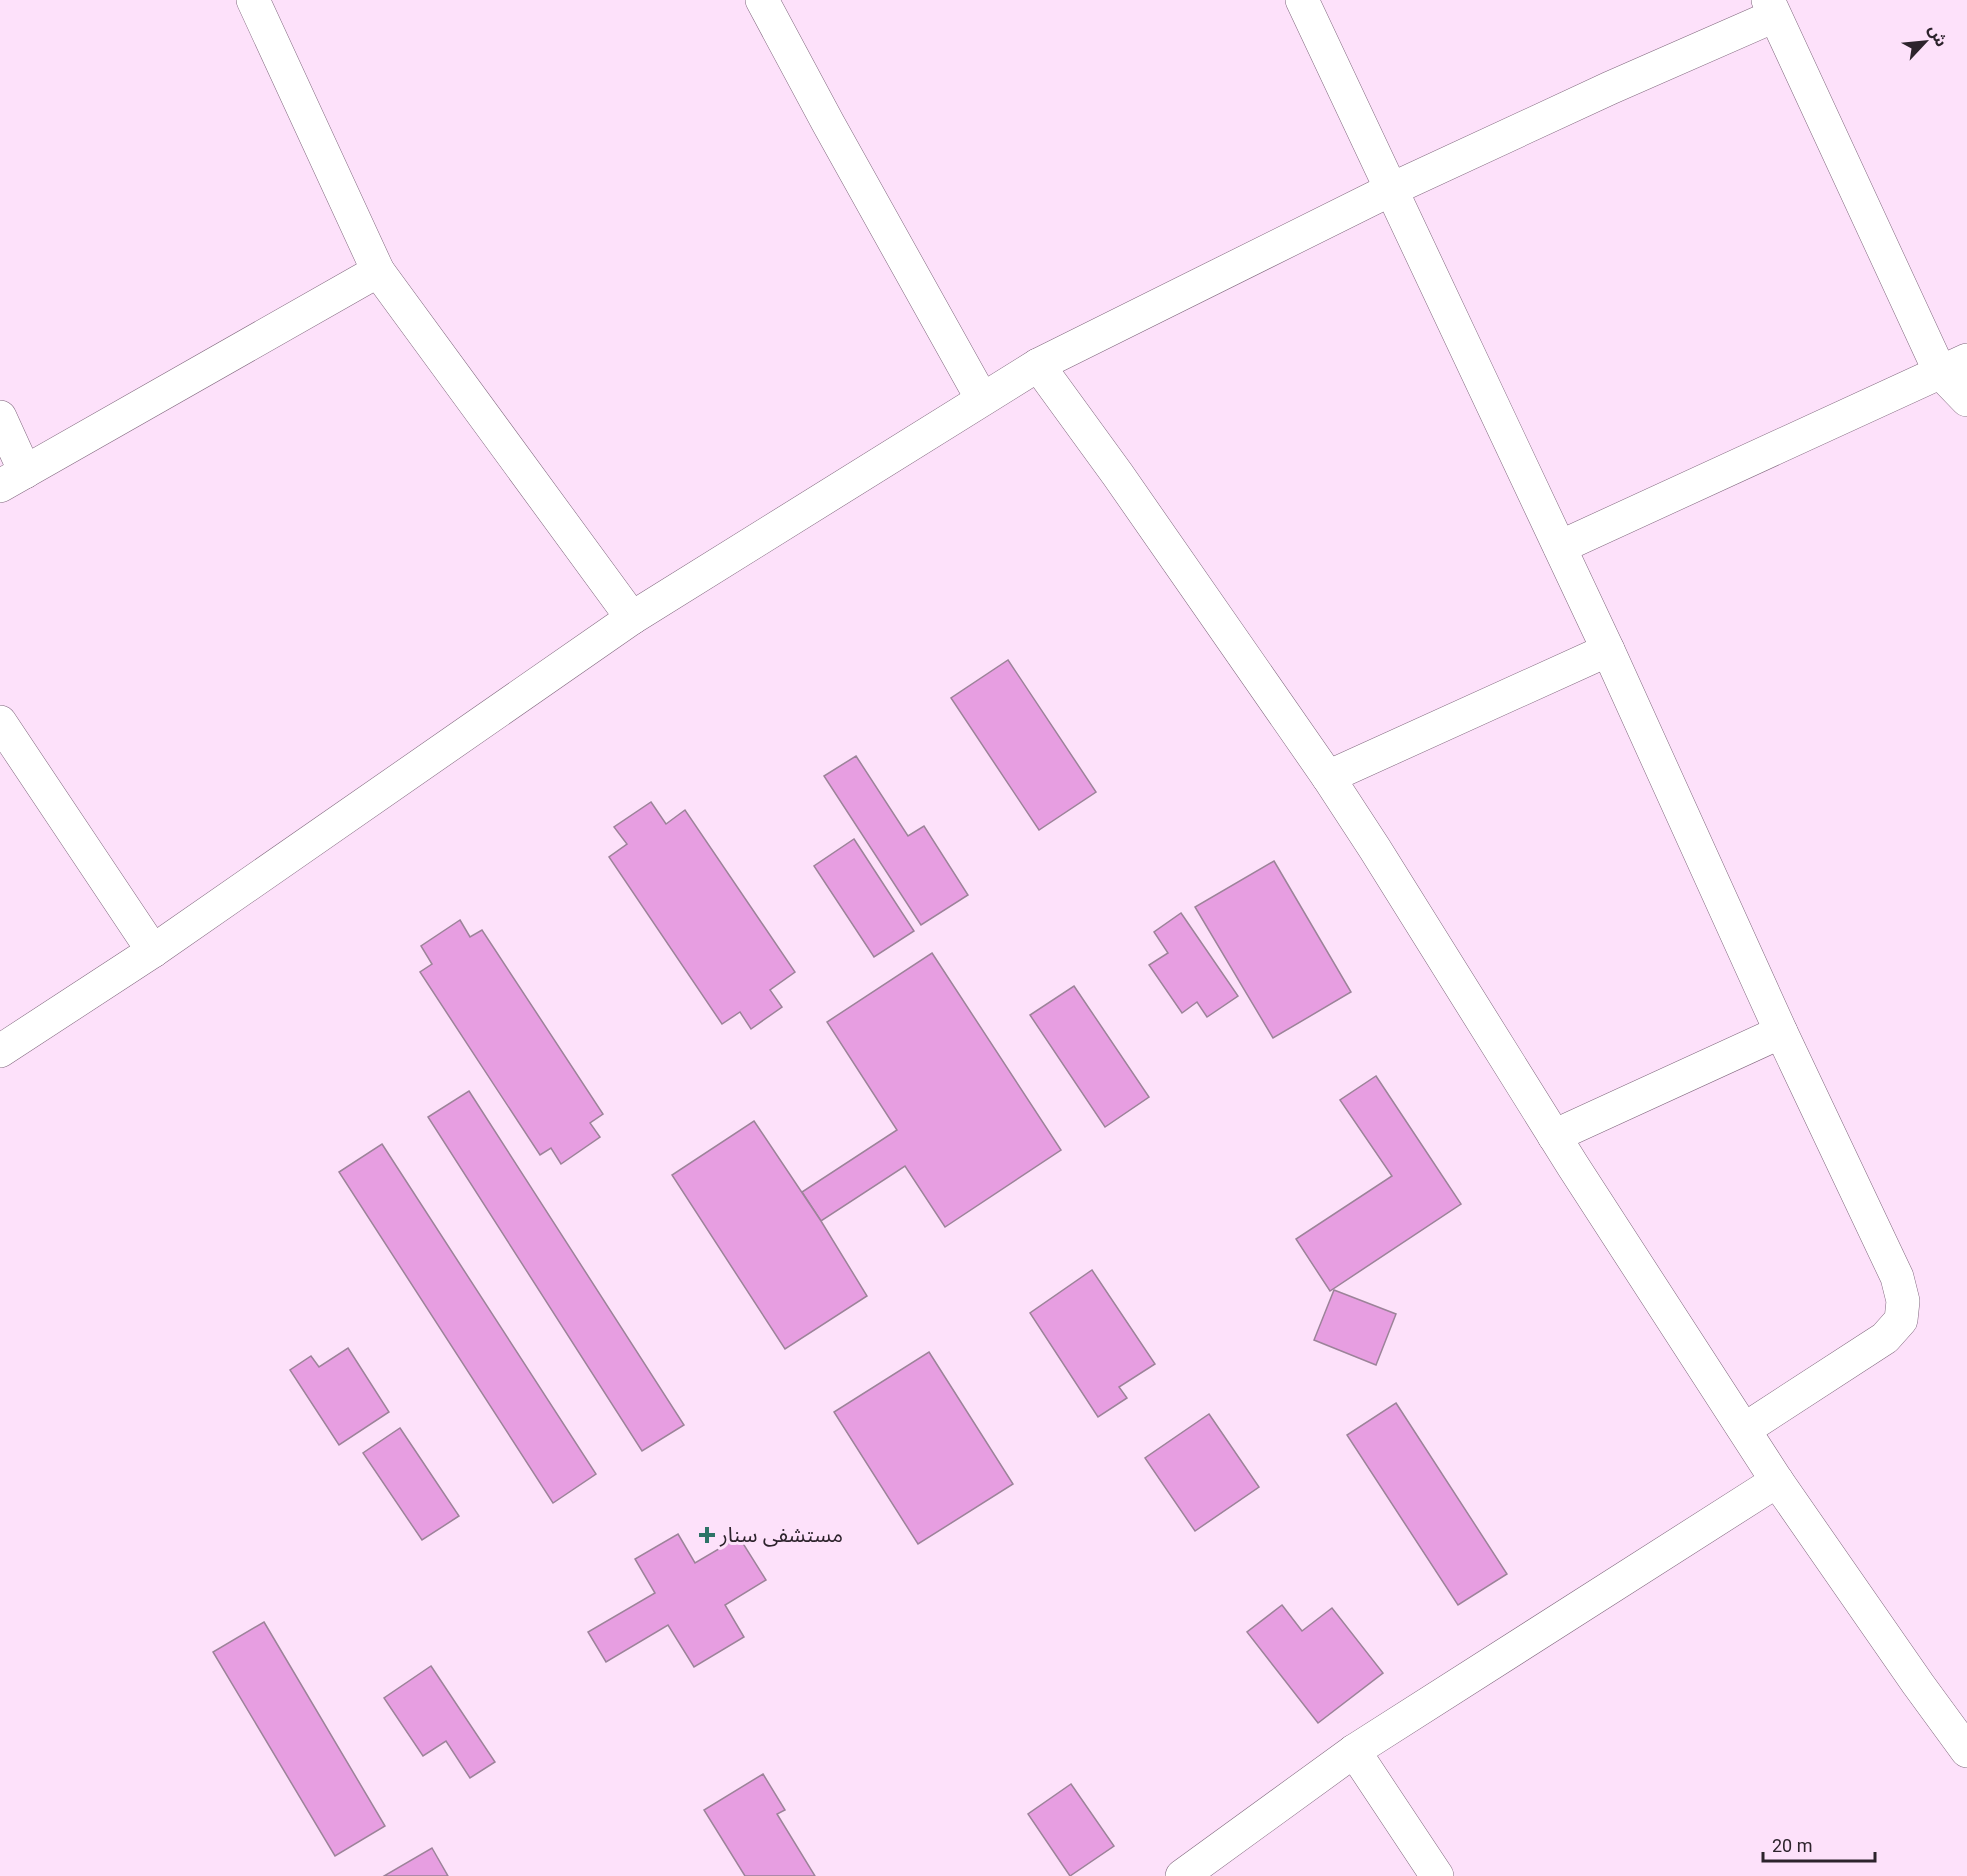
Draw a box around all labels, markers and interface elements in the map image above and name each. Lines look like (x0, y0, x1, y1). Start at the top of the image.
north arrow (1895, 12, 1955, 72)
text: ش (1925, 22, 1951, 50)
place label: مستشفى سنار (719, 1523, 843, 1547)
marker: مستشفى سنار (698, 1526, 716, 1544)
scale bar (1763, 1825, 1876, 1863)
text: 20 m (1772, 1835, 1812, 1856)

